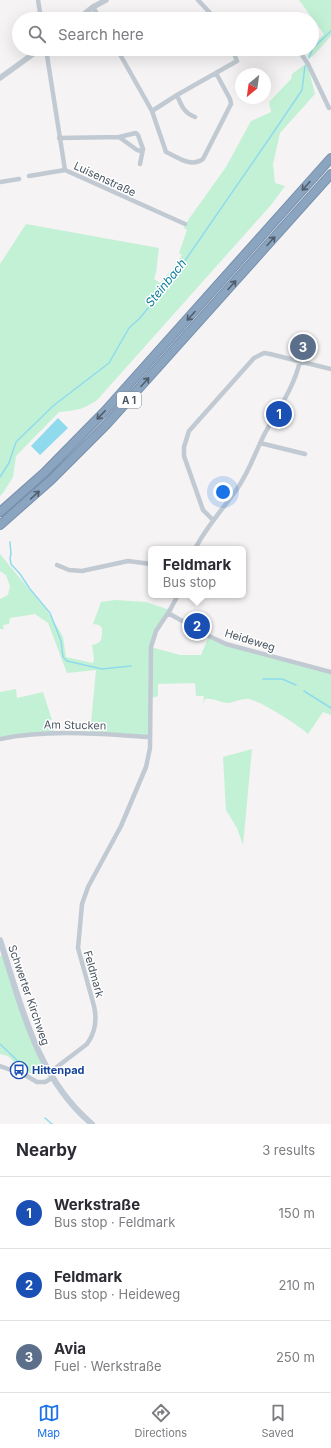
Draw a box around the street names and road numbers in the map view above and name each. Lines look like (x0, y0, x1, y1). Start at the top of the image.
street label: Luisenstraße (72, 158, 138, 200)
road number: A 1 (117, 392, 141, 408)
street label: Heideweg (223, 626, 277, 654)
street label: Am Stucken (44, 717, 106, 733)
street label: Schwerter Kirchweg (5, 943, 53, 1047)
street label: Feldmark (81, 949, 107, 999)

